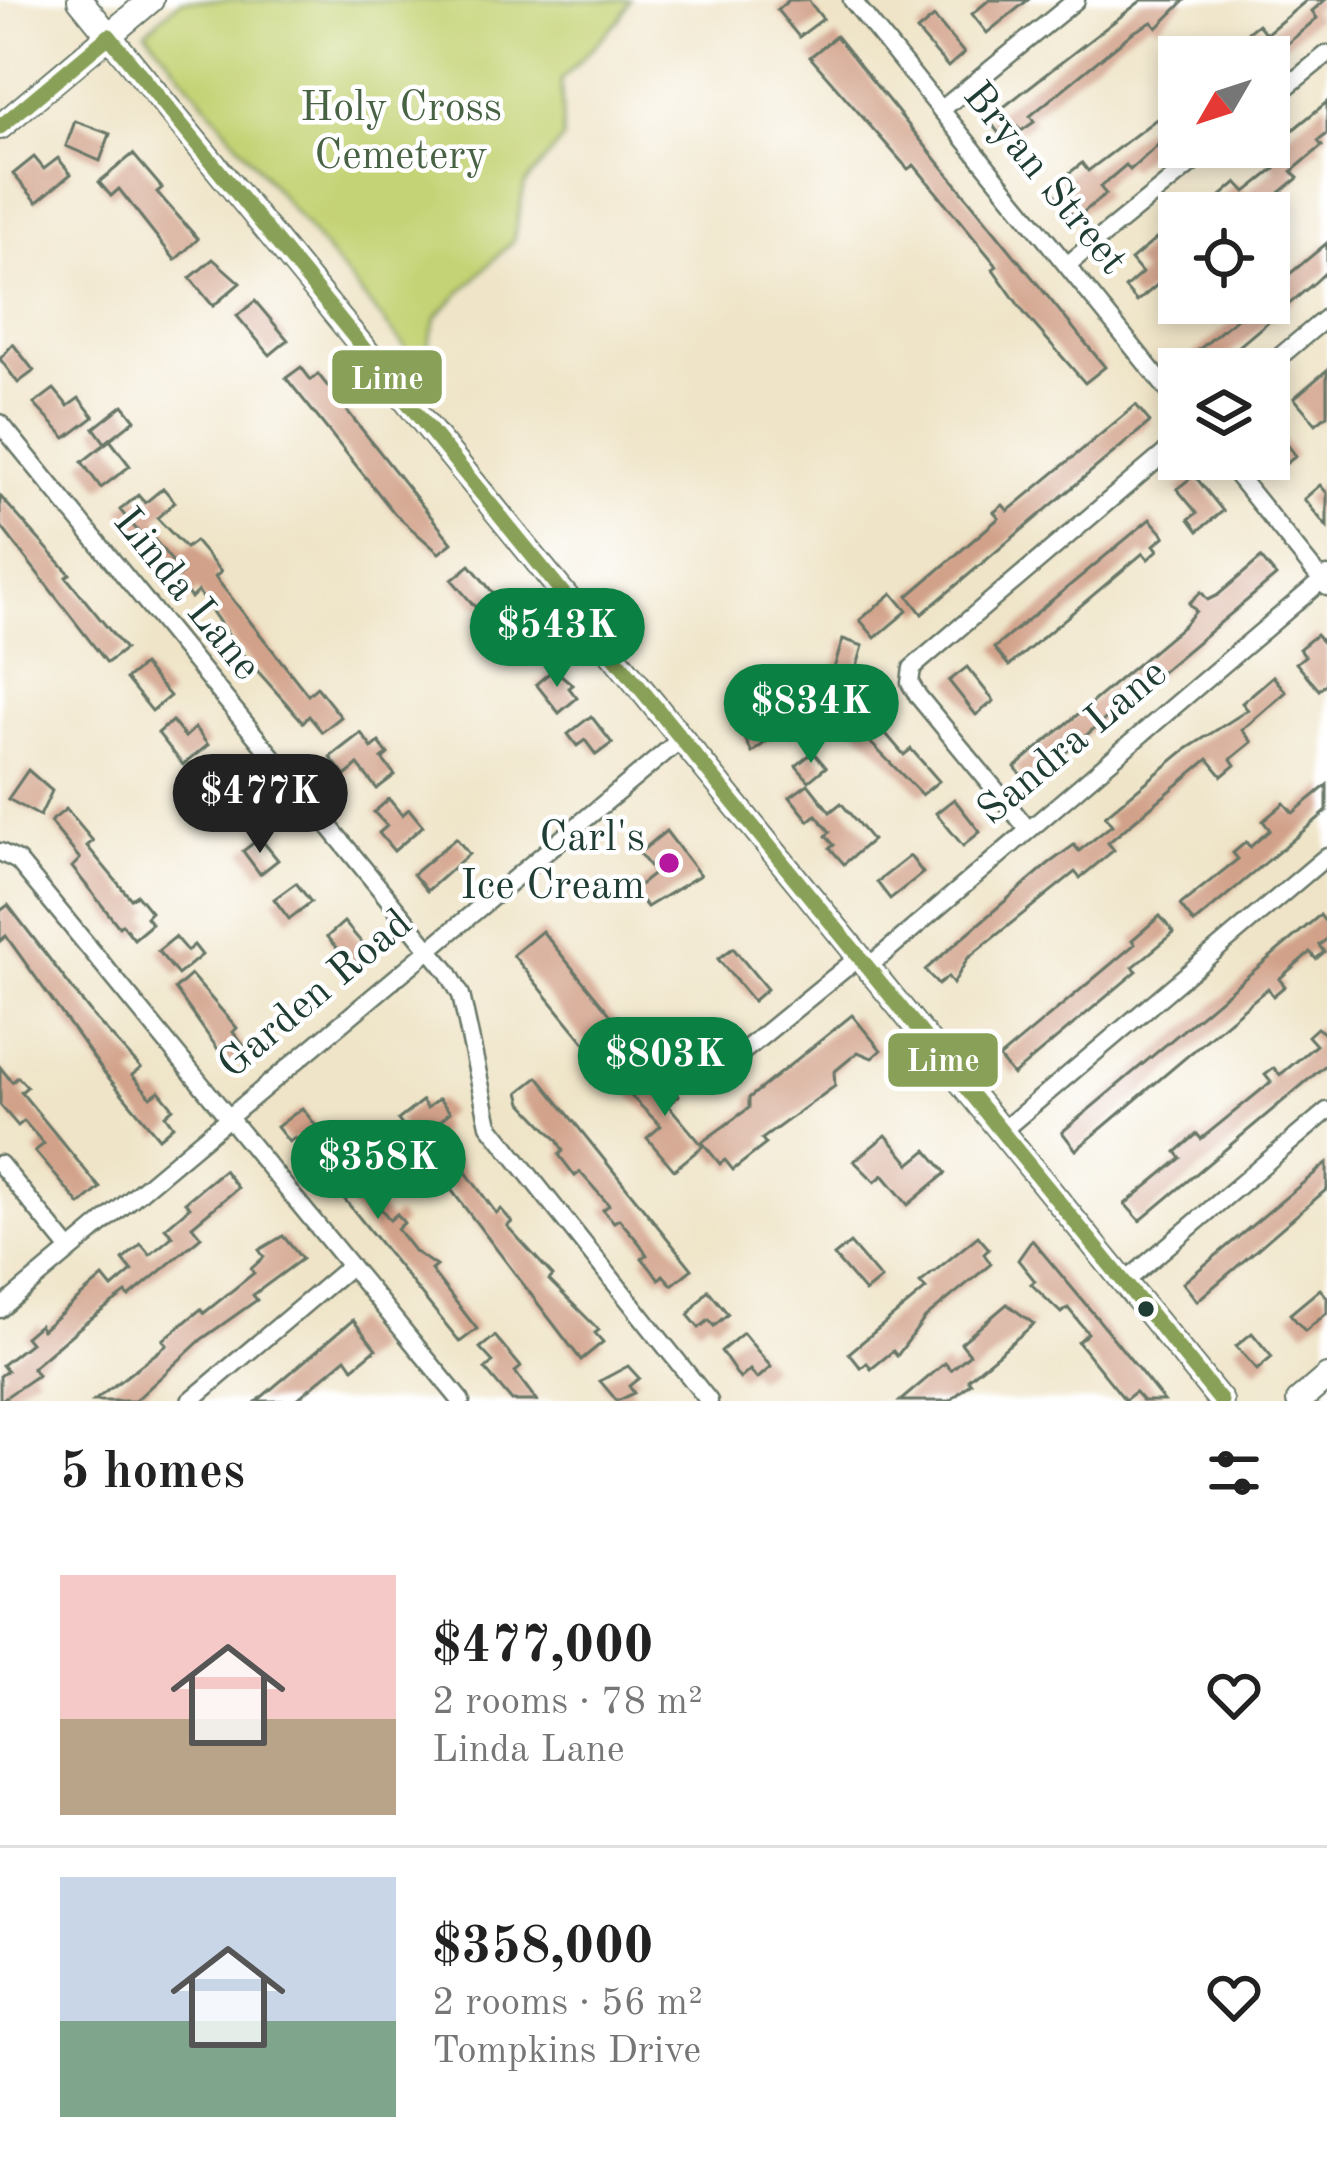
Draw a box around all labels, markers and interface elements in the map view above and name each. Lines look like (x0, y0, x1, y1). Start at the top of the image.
north arrow (1158, 36, 1290, 168)
map controls (1158, 36, 1290, 480)
street label: Bryan Street (954, 75, 1134, 283)
park label: Holy Cross Cemetery (300, 88, 502, 178)
button: locate (1158, 192, 1290, 324)
line badge: Lime (330, 348, 444, 406)
button: layers (1158, 348, 1290, 480)
text: Lime (350, 364, 424, 397)
street label: Linda Lane (104, 501, 268, 689)
pin: $543K (473, 588, 641, 690)
text: $543K (497, 607, 617, 646)
street label: Sandra Lane (971, 652, 1175, 834)
pin: $834K (727, 664, 895, 766)
text: $834K (751, 683, 871, 722)
pin: $477K (176, 754, 344, 856)
text: $477K (200, 773, 320, 812)
place label: Carl's Ice Cream (460, 818, 645, 908)
marker: Carl's Ice Cream (656, 850, 682, 876)
street label: Garden Road (212, 903, 420, 1087)
pin: $803K (581, 1017, 749, 1119)
line badge: Lime (886, 1031, 1000, 1089)
text: $803K (605, 1036, 725, 1075)
text: Lime (906, 1046, 980, 1079)
pin: $358K (294, 1120, 462, 1222)
text: $358K (318, 1139, 438, 1178)
unlabelled marker (1135, 1298, 1157, 1320)
icon: filters (1201, 1440, 1267, 1506)
text: 5 homes (60, 1448, 245, 1499)
text: $477,000 (432, 1622, 653, 1673)
icon: home (156, 1623, 300, 1767)
icon: heart (1201, 1662, 1267, 1728)
text: 2 rooms · 78 m² (432, 1683, 703, 1722)
text: Linda Lane (432, 1731, 625, 1770)
text: $358,000 (432, 1923, 653, 1974)
icon: home (156, 1925, 300, 2069)
icon: heart (1201, 1964, 1267, 2030)
text: 2 rooms · 56 m² (432, 1984, 703, 2023)
text: Tompkins Drive (432, 2032, 701, 2071)

